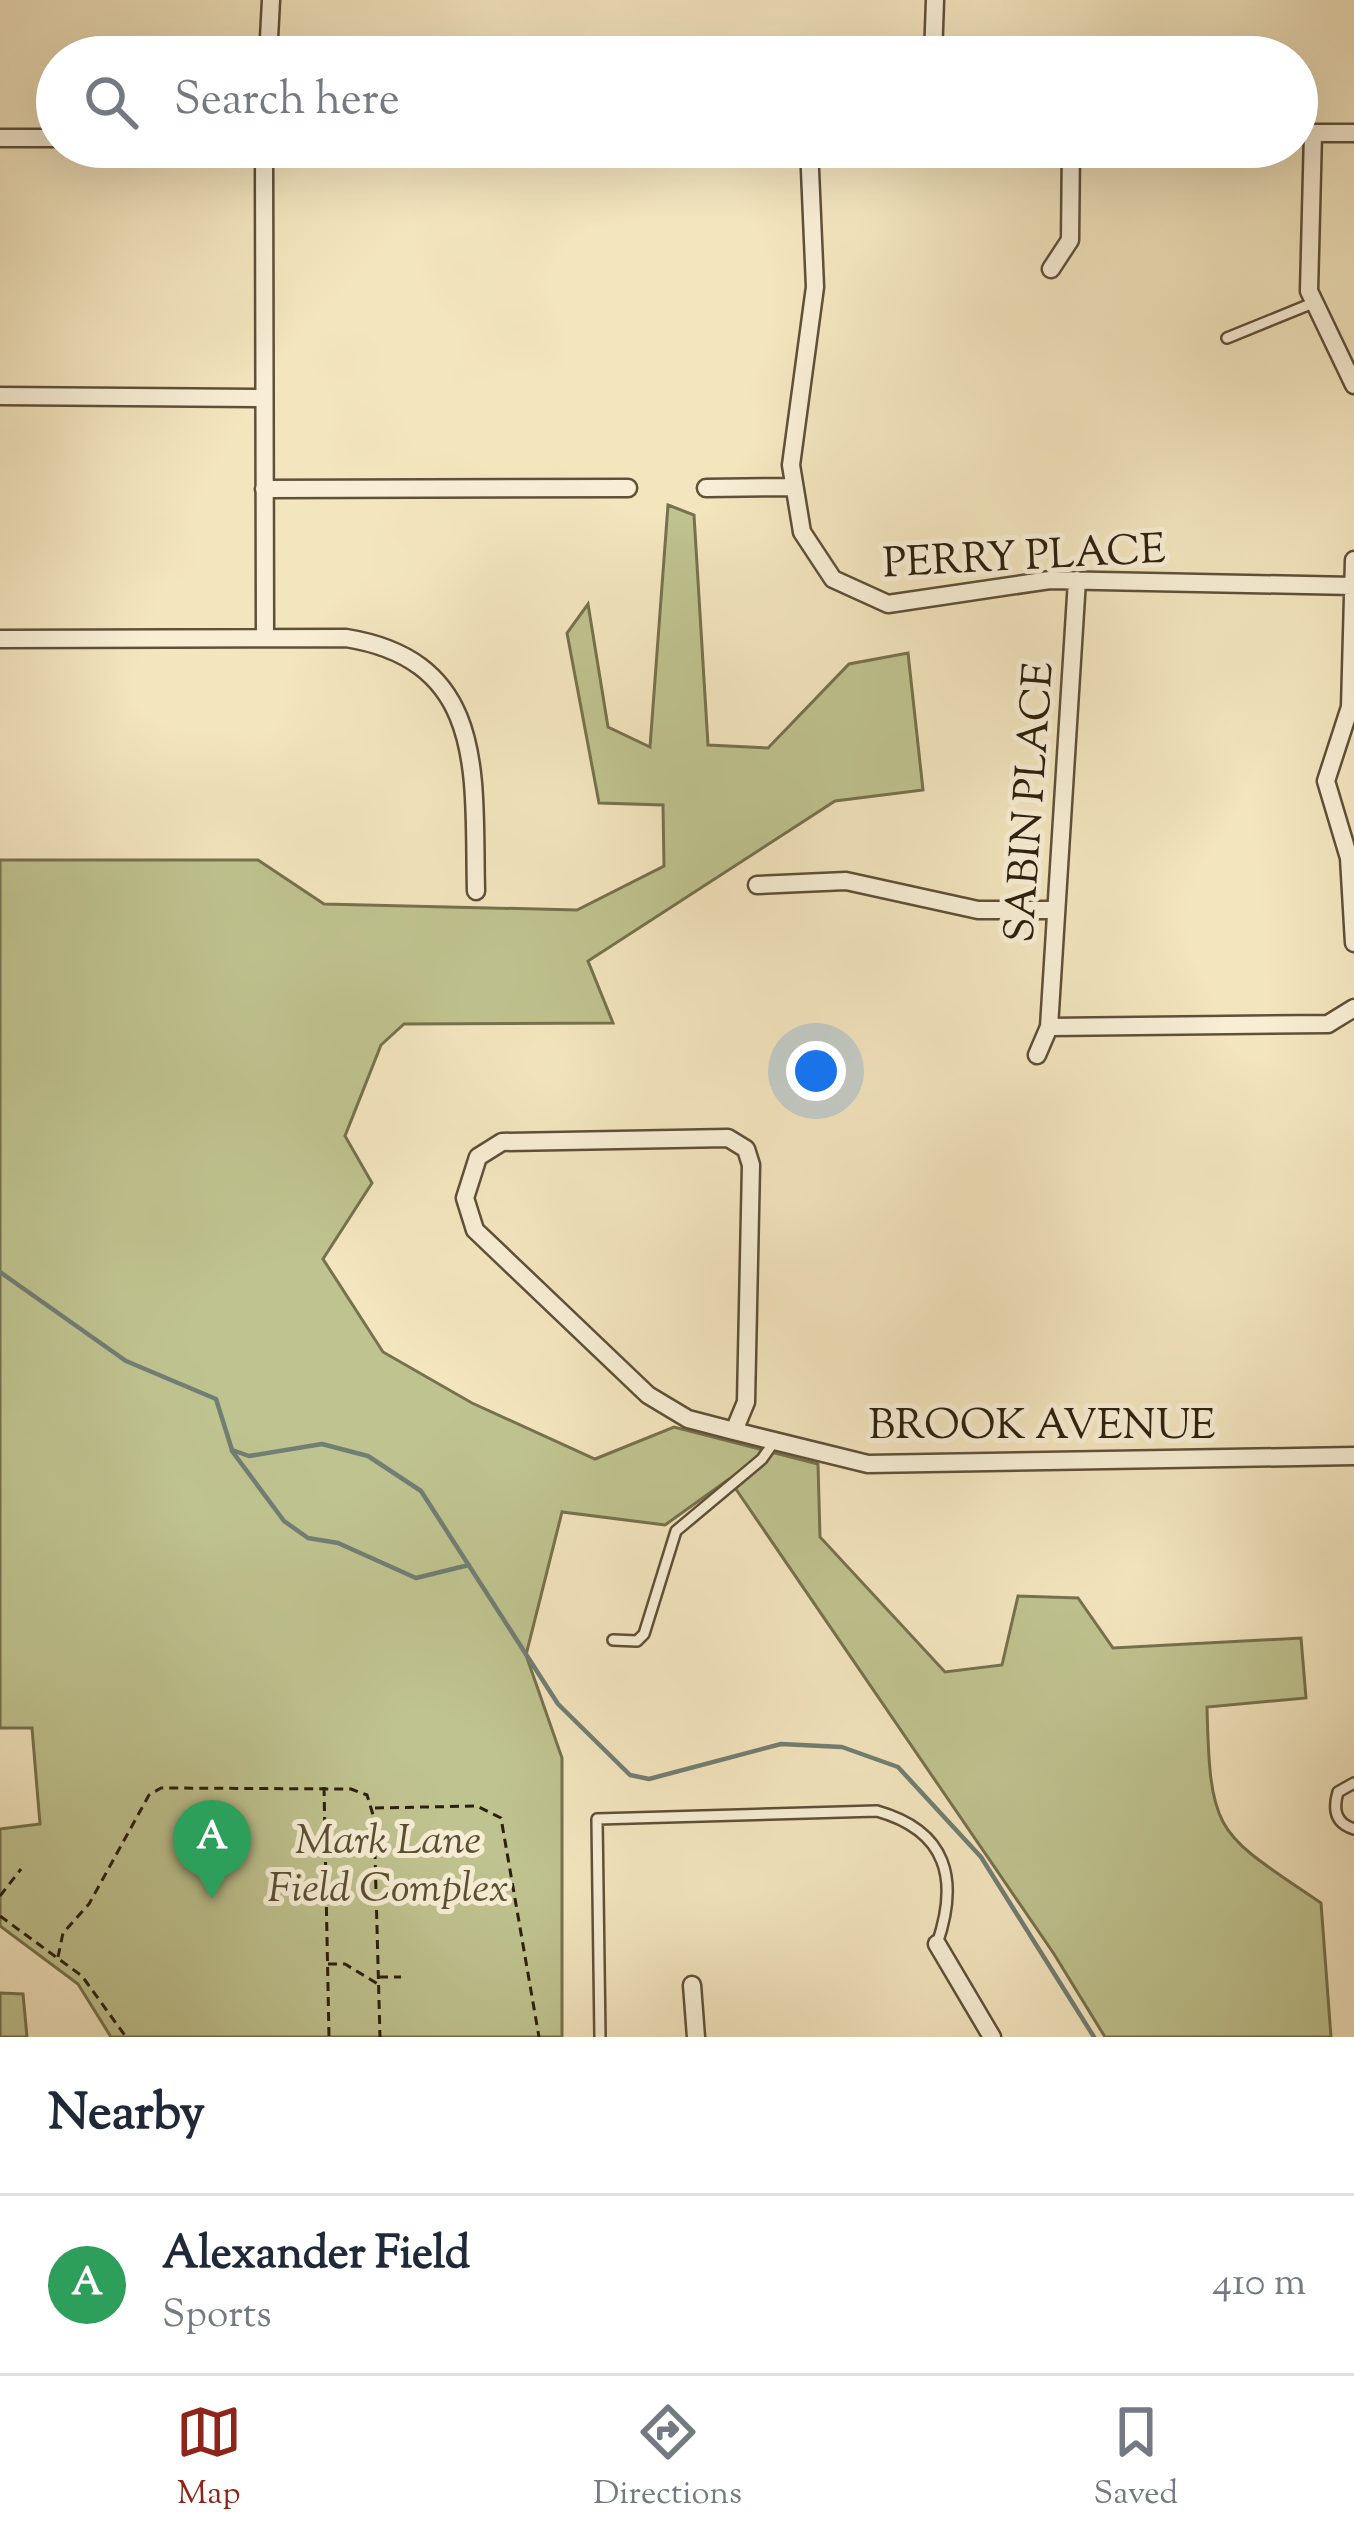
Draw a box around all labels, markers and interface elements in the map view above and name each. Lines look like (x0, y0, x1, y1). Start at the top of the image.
search box (36, 36, 1318, 168)
icon: search (78, 69, 144, 135)
text: Search here (174, 70, 400, 135)
street label: PERRY PLACE (881, 522, 1167, 596)
street label: SABIN PLACE (992, 660, 1072, 945)
your location (786, 1041, 846, 1101)
street label: BROOK AVENUE (869, 1398, 1215, 1458)
pin: A (173, 1800, 251, 1899)
park label: Mark Lane Field Complex (267, 1813, 509, 1921)
text: Nearby (48, 2079, 205, 2152)
text: Alexander Field (162, 2224, 470, 2289)
text: A (71, 2257, 103, 2313)
text: 410 m (1212, 2257, 1306, 2313)
text: Sports (162, 2289, 272, 2345)
tab: Map (176, 2399, 242, 2519)
tab: Directions (593, 2399, 742, 2519)
tab: Saved (1094, 2399, 1178, 2519)

